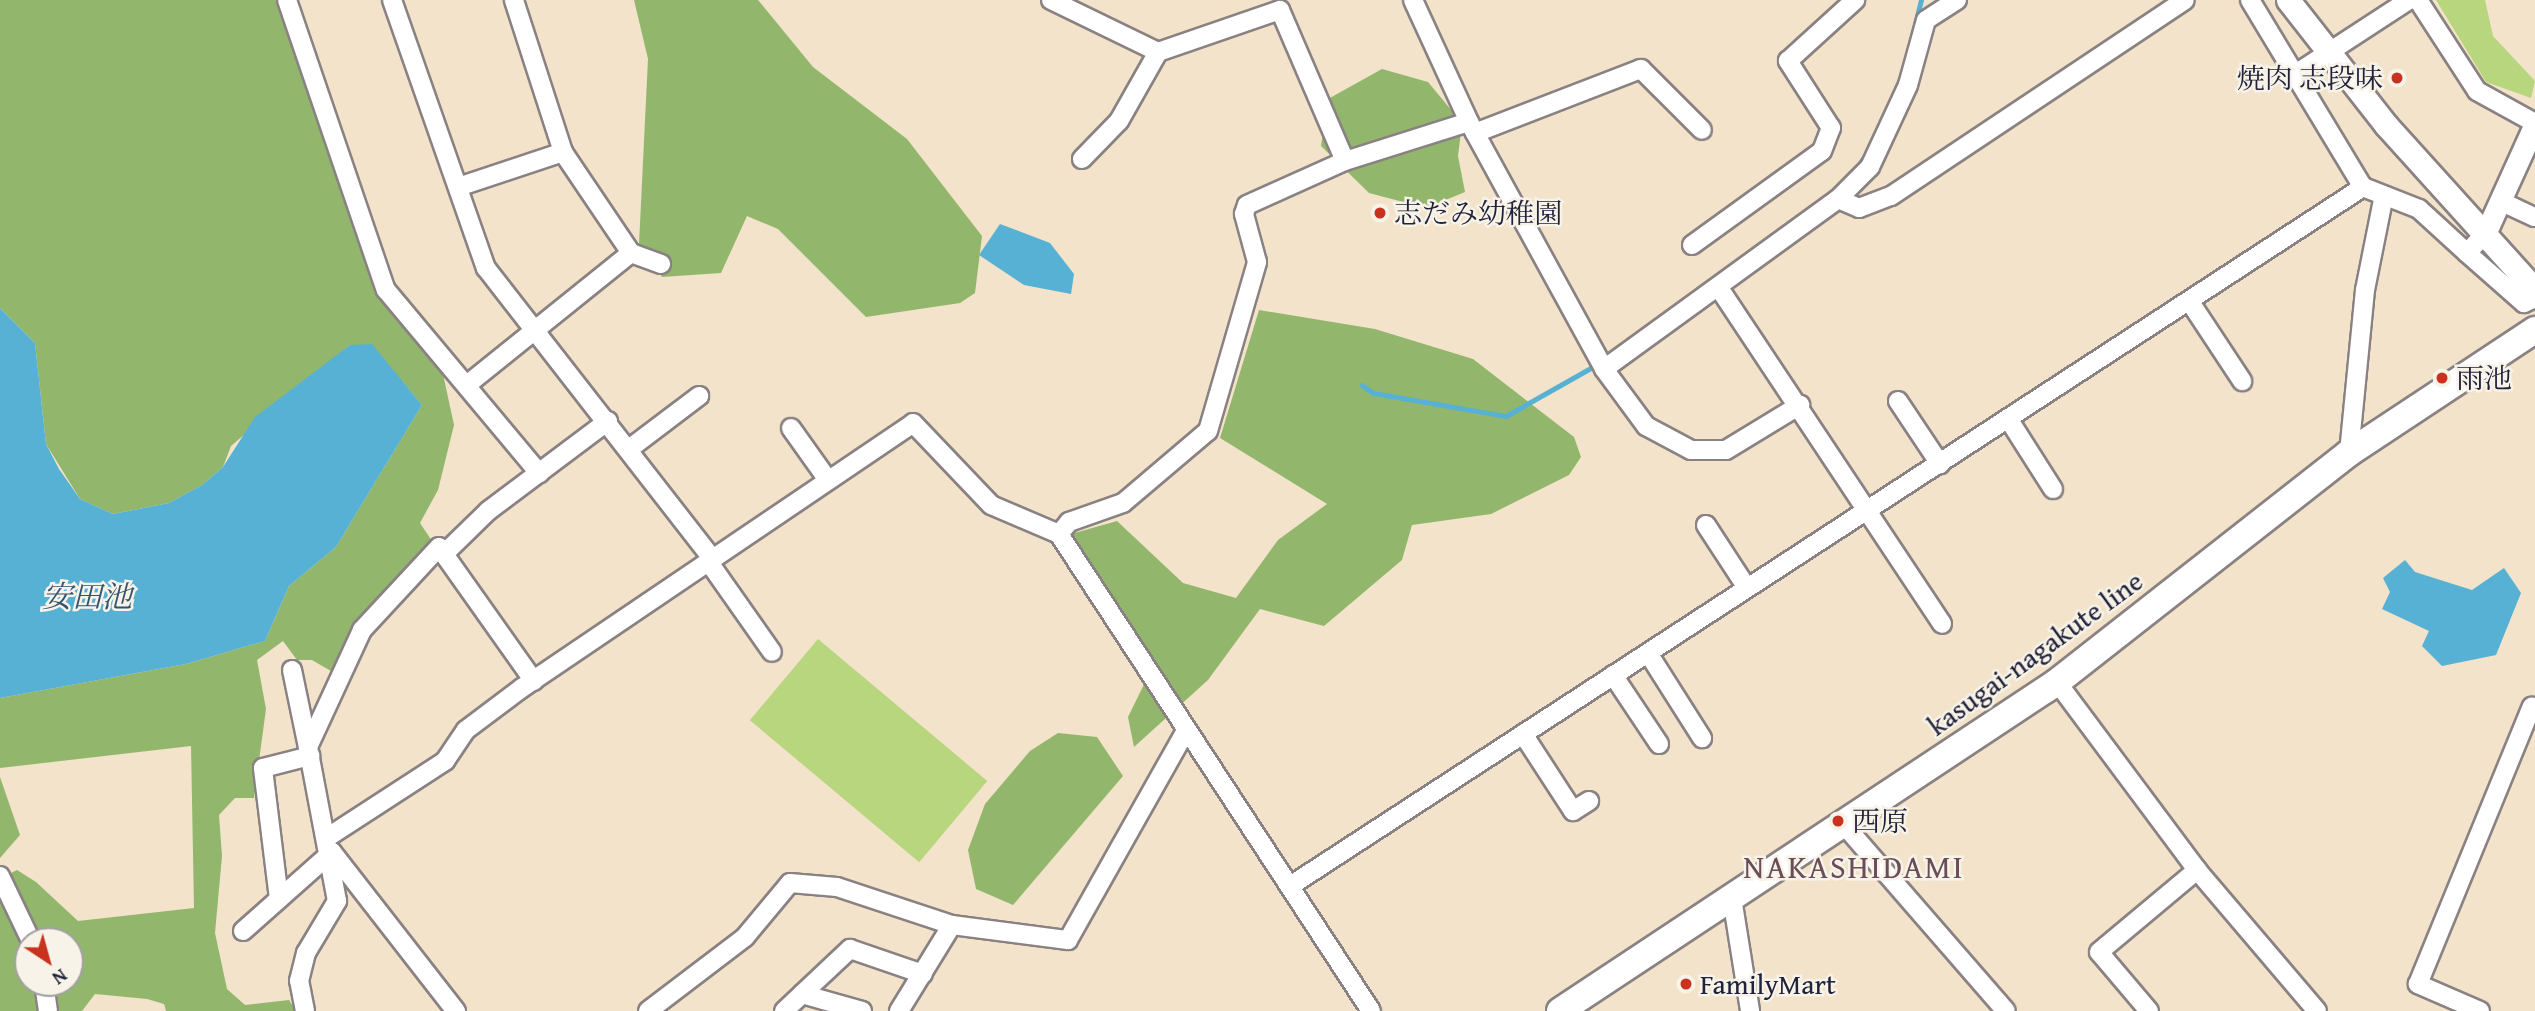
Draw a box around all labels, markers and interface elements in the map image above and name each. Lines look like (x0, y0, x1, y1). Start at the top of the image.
place label: 焼肉 志段味 (2237, 61, 2383, 95)
marker: 焼肉 志段味 (2389, 70, 2405, 86)
place label: 志だみ幼稚園 (1394, 196, 1562, 230)
marker: 志だみ幼稚園 (1372, 205, 1388, 221)
place label: 雨池 (2456, 361, 2512, 395)
marker: 雨池 (2434, 370, 2450, 386)
street label: kasugai-nagakute line (1921, 564, 2149, 742)
water label: 安田池 (42, 578, 132, 614)
place label: 西原 (1852, 804, 1908, 838)
marker: 西原 (1830, 813, 1846, 829)
district label: NAKASHIDAMI (1745, 848, 1963, 886)
north arrow (14, 927, 84, 997)
text: N (47, 962, 74, 992)
place label: FamilyMart (1700, 967, 1836, 1001)
marker: FamilyMart (1678, 976, 1694, 992)

